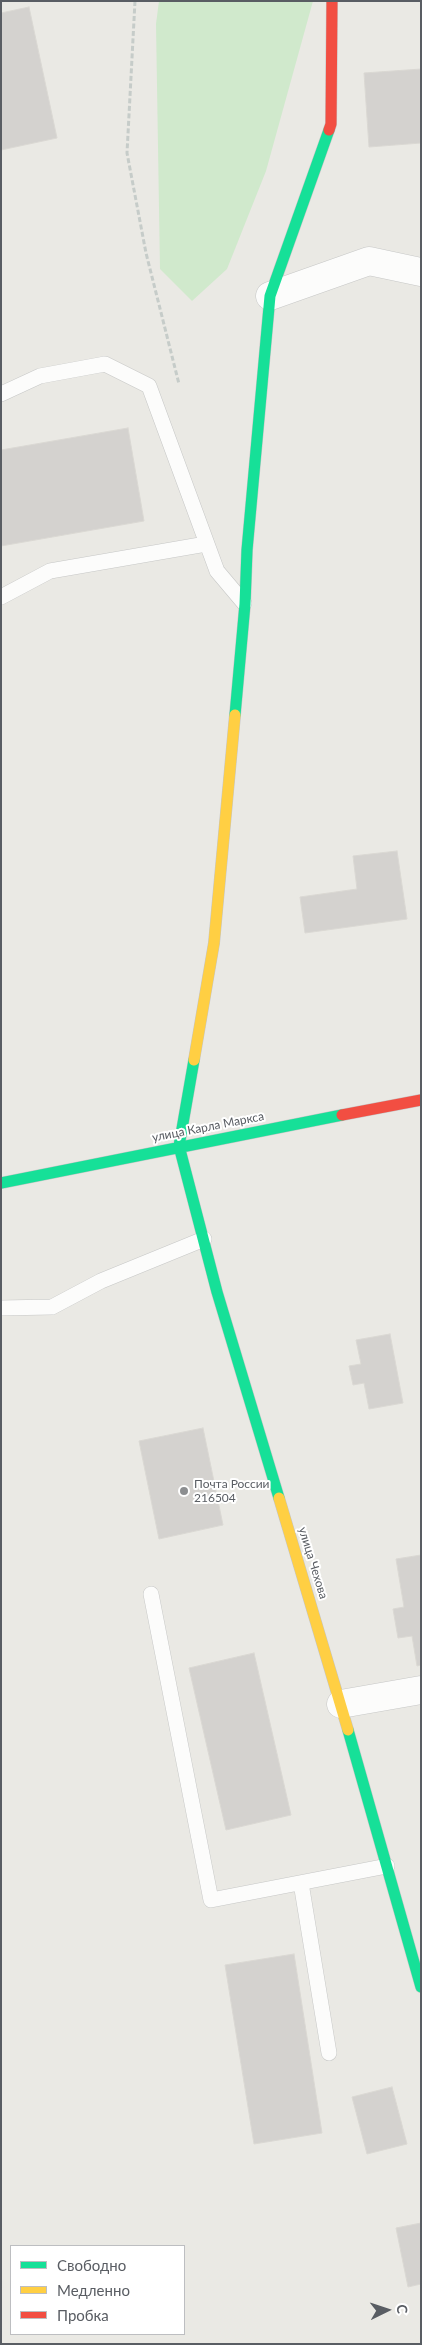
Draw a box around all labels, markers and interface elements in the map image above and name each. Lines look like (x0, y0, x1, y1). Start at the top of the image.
street label: улица Карла Маркса (151, 1109, 265, 1145)
place label: Почта России 216504 (194, 1477, 270, 1505)
marker: Почта России 216504 (178, 1485, 190, 1497)
street label: улица Чехова (295, 1525, 331, 1601)
legend (10, 2245, 185, 2335)
text: Свободно (57, 2256, 126, 2274)
text: Медленно (57, 2281, 130, 2299)
north arrow (362, 2285, 412, 2335)
text: С (394, 2304, 411, 2314)
text: Пробка (57, 2306, 109, 2324)

